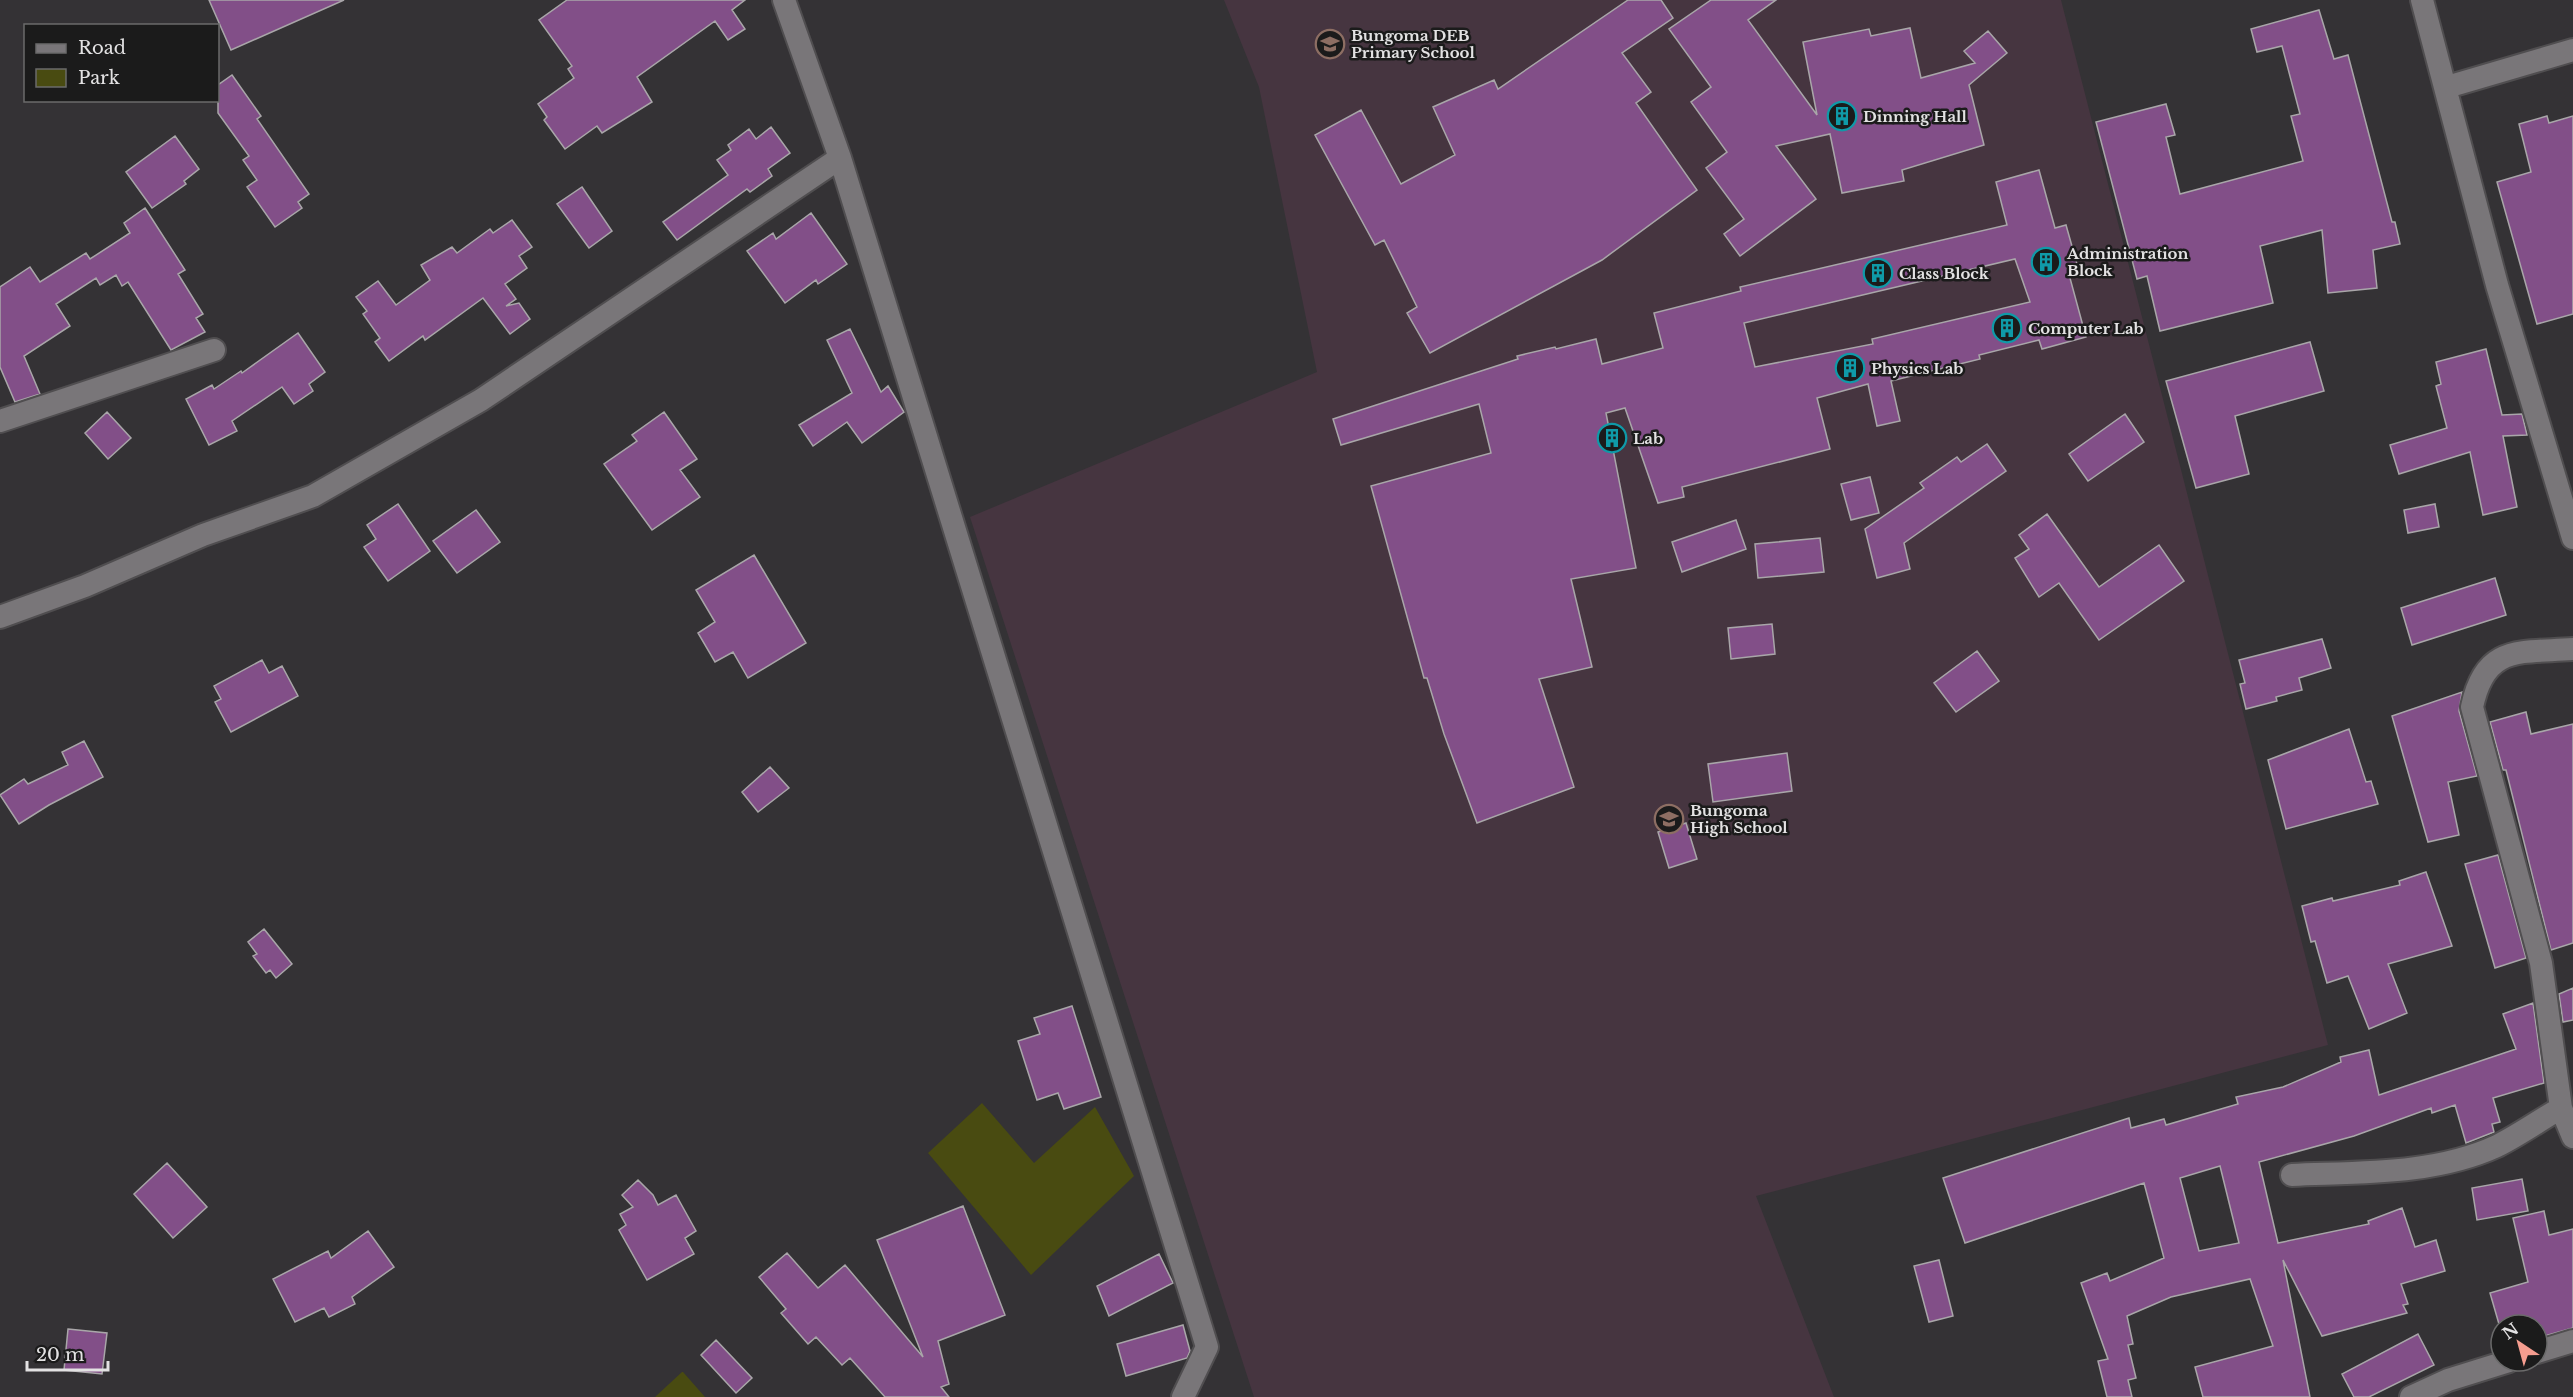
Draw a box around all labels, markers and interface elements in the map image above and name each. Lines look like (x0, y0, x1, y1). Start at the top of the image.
legend (24, 24, 219, 102)
place label: Bungoma DEB Primary School (1351, 26, 1475, 62)
school or university icon: Bungoma DEB Primary School (1314, 28, 1346, 60)
text: Road (78, 37, 126, 59)
text: Park (78, 67, 120, 89)
building icon: Dinning Hall (1826, 100, 1858, 132)
place label: Dinning Hall (1863, 107, 1967, 126)
place label: Administration Block (2066, 244, 2188, 280)
building icon: Administration Block (2030, 246, 2062, 278)
building icon: Class Block (1862, 257, 1894, 289)
place label: Class Block (1899, 264, 1990, 283)
building icon: Computer Lab (1991, 312, 2023, 344)
place label: Computer Lab (2028, 319, 2144, 338)
building icon: Physics Lab (1834, 352, 1866, 384)
place label: Physics Lab (1871, 359, 1963, 378)
building icon: Lab (1596, 422, 1628, 454)
place label: Lab (1633, 429, 1663, 448)
place label: Bungoma High School (1690, 801, 1788, 837)
school or university icon: Bungoma High School (1653, 803, 1685, 835)
north arrow (2489, 1313, 2549, 1373)
text: N (2498, 1318, 2522, 1343)
scale bar (27, 1334, 108, 1372)
text: 20 m (36, 1344, 84, 1366)

